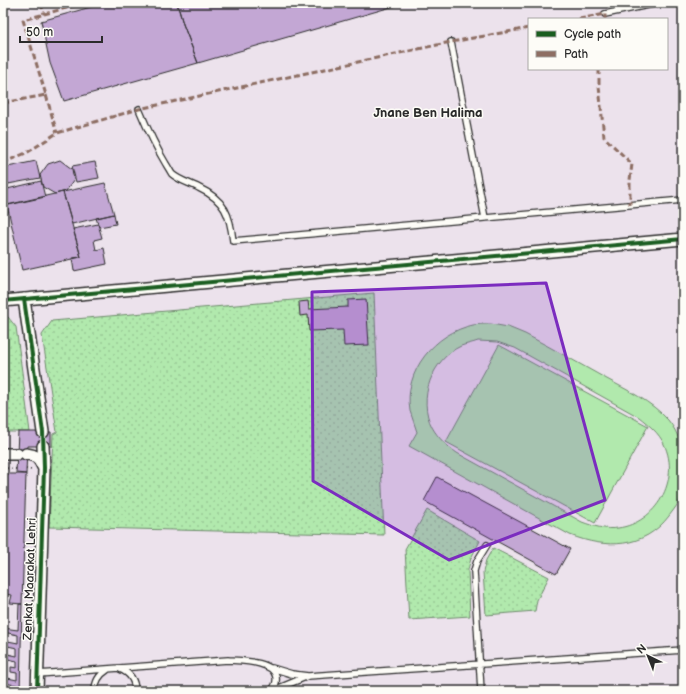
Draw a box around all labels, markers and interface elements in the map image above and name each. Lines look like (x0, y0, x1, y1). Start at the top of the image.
scale bar (20, 18, 102, 44)
legend (528, 18, 668, 70)
text: 50 m (26, 25, 53, 40)
text: Cycle path (564, 27, 621, 42)
text: Path (564, 47, 589, 62)
district label: Jnane Ben Halima (373, 105, 483, 121)
street label: Zenkat Maarakat Lehri (20, 517, 40, 641)
north arrow (628, 636, 668, 676)
text: N (634, 641, 649, 657)

